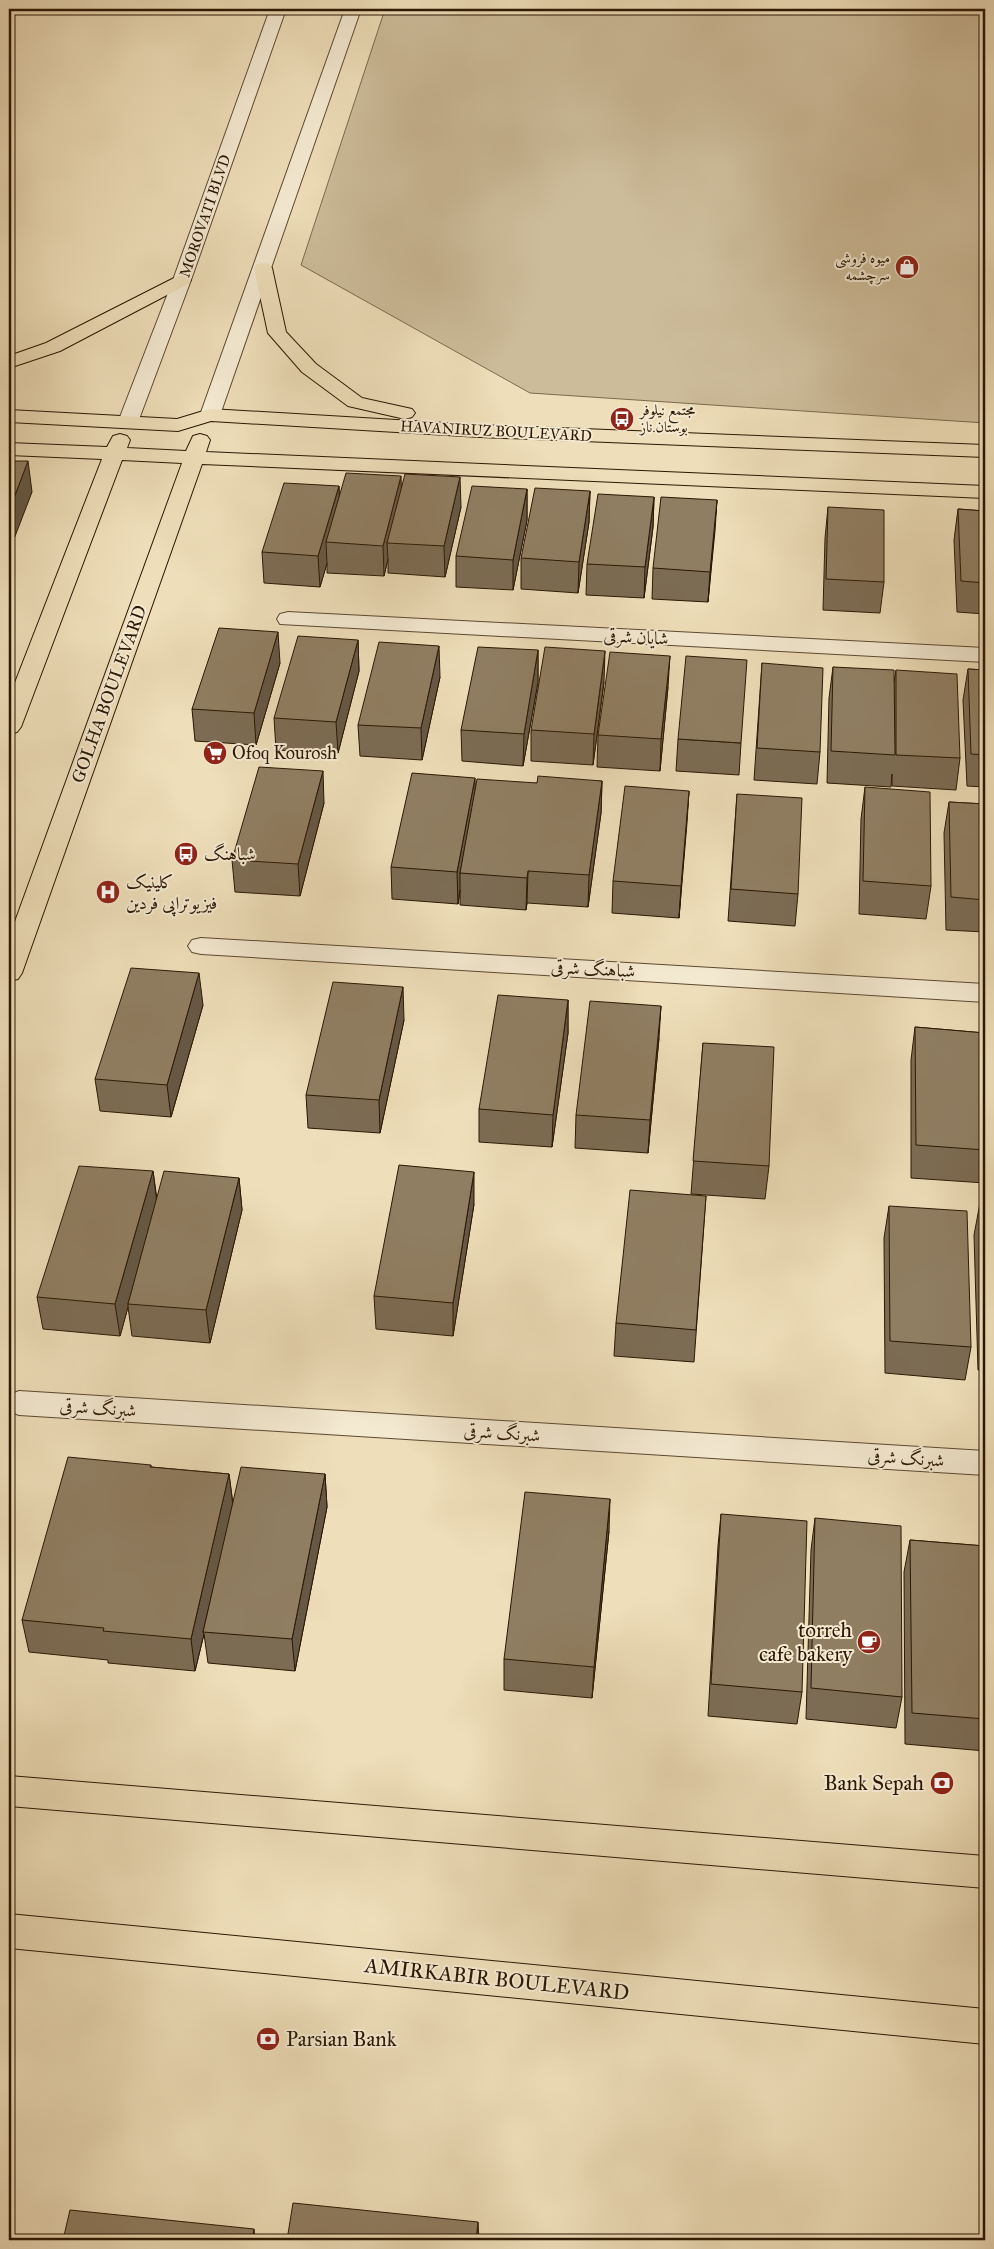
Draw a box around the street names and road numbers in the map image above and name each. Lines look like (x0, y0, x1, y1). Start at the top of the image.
street label: MOROVATI BLVD (176, 152, 235, 280)
street label: HAVANIRUZ BOULEVARD (400, 417, 592, 445)
street label: GOLHA BOULEVARD (67, 602, 151, 786)
street label: شایان شرقی (603, 624, 669, 651)
street label: شباهنگ شرقی (550, 955, 636, 983)
street label: شبرنگ شرقی (59, 1393, 137, 1423)
street label: شبرنگ شرقی (463, 1418, 541, 1448)
street label: شبرنگ شرقی (867, 1443, 945, 1473)
street label: AMIRKABIR BOULEVARD (362, 1952, 631, 2006)

